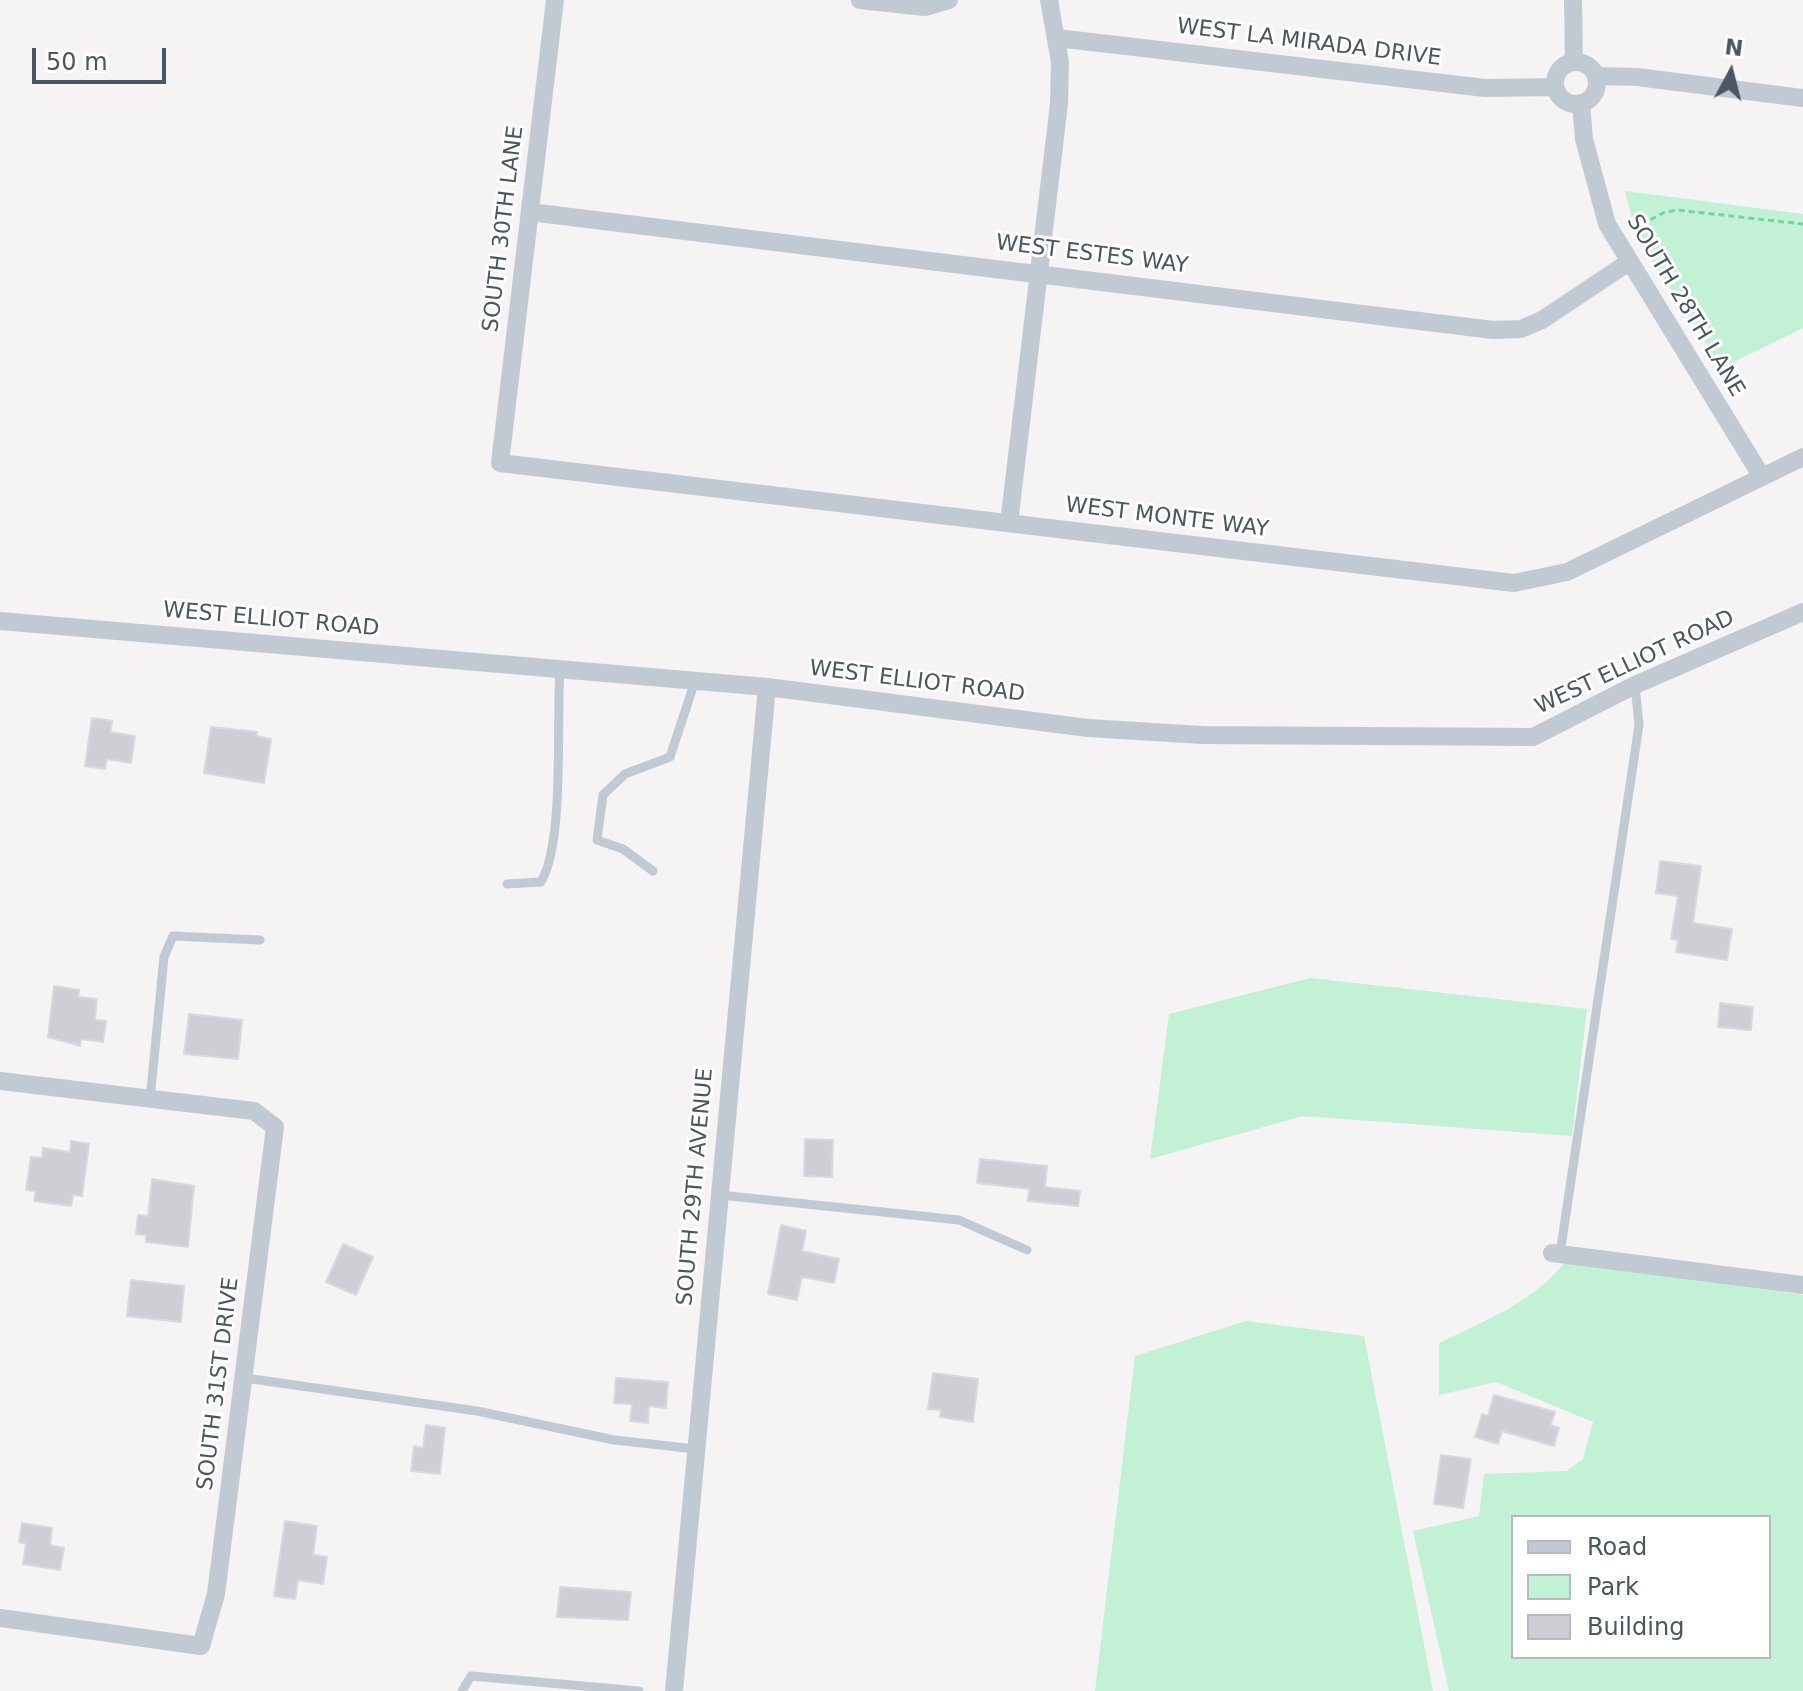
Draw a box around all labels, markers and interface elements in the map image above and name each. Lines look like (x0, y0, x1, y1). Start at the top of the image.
street label: WEST LA MIRADA DRIVE (1175, 14, 1443, 72)
scale bar (36, 32, 170, 82)
north arrow (1691, 32, 1771, 112)
text: N (1723, 34, 1745, 61)
text: 50 m (46, 48, 108, 76)
street label: SOUTH 30TH LANE (478, 124, 530, 334)
street label: SOUTH 28TH LANE (1620, 210, 1750, 402)
street label: WEST ESTES WAY (994, 230, 1190, 280)
street label: WEST MONTE WAY (1064, 492, 1270, 544)
street label: WEST ELLIOT ROAD (162, 597, 380, 643)
street label: WEST ELLIOT ROAD (1531, 605, 1739, 721)
street label: WEST ELLIOT ROAD (808, 656, 1026, 708)
street label: SOUTH 29TH AVENUE (672, 1067, 720, 1307)
street label: SOUTH 31ST DRIVE (193, 1276, 245, 1492)
legend (1511, 1515, 1771, 1659)
text: Road (1587, 1533, 1647, 1561)
text: Park (1587, 1573, 1639, 1601)
text: Building (1587, 1613, 1684, 1641)

